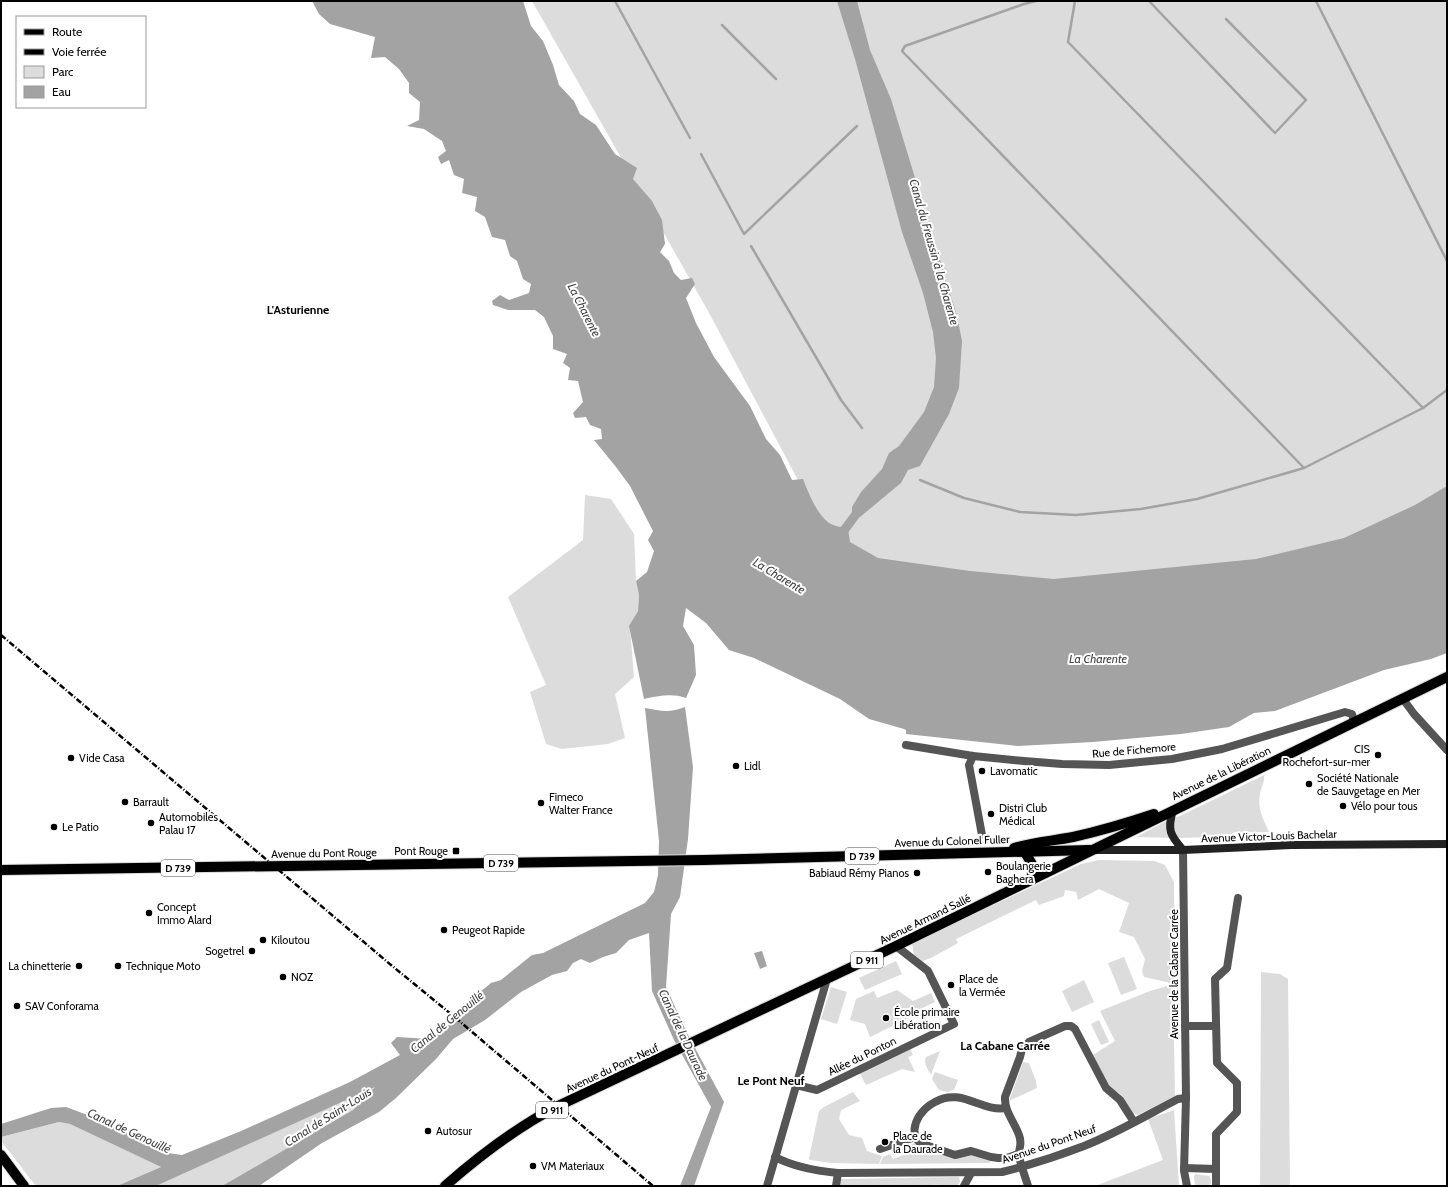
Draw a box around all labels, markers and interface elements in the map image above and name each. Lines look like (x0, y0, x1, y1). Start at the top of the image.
legend (16, 16, 146, 108)
text: Route (52, 24, 82, 39)
text: Voie ferrée (52, 44, 106, 59)
text: Parc (52, 64, 74, 79)
text: Eau (52, 84, 71, 99)
water label: Canal du Freussin à la Charente (906, 177, 963, 327)
water label: La Charente (565, 280, 605, 340)
district label: L'Asturienne (267, 302, 329, 317)
water label: La Charente (750, 554, 808, 597)
water label: La Charente (1069, 651, 1128, 666)
street label: Rue de Fichemore (1092, 739, 1177, 761)
place label: CIS Rochefort-sur-mer (1283, 742, 1371, 769)
street label: Avenue de la Libération (1169, 743, 1273, 803)
marker: CIS Rochefort-sur-mer (1373, 750, 1383, 760)
place label: Vide Casa (79, 751, 125, 765)
marker: Vide Casa (66, 753, 76, 763)
place label: Lidl (744, 759, 761, 773)
marker: Lidl (731, 761, 741, 771)
place label: Lavomatic (990, 764, 1038, 778)
marker: Lavomatic (977, 766, 987, 776)
place label: Société Nationale de Sauvgetage en Mer (1317, 771, 1420, 798)
marker: Société Nationale de Sauvgetage en Mer (1304, 779, 1314, 789)
place label: Fimeco Walter France (549, 790, 613, 817)
place label: Barrault (133, 795, 169, 809)
marker: Barrault (120, 797, 130, 807)
marker: Fimeco Walter France (536, 798, 546, 808)
place label: Vélo pour tous (1351, 799, 1418, 813)
place label: Distri Club Médical (999, 801, 1047, 828)
marker: Vélo pour tous (1338, 801, 1348, 811)
marker: Distri Club Médical (986, 809, 996, 819)
place label: Automobiles Palau 17 (159, 810, 218, 837)
marker: Automobiles Palau 17 (146, 818, 156, 828)
place label: Le Patio (62, 820, 99, 834)
marker: Le Patio (49, 822, 59, 832)
street label: Avenue Victor-Louis Bachelar (1201, 827, 1338, 845)
street label: Avenue du Colonel Fuller (894, 832, 1010, 850)
place label: Pont Rouge (394, 844, 448, 858)
street label: Avenue du Pont Rouge (271, 845, 377, 861)
marker: Pont Rouge (451, 846, 461, 856)
road number: D 739 (845, 848, 879, 864)
road number: D 739 (484, 855, 518, 871)
place label: Boulangerie Baghera (996, 859, 1051, 886)
road number: D 739 (161, 860, 195, 876)
place label: Babiaud Rémy Pianos (809, 866, 909, 880)
marker: Boulangerie Baghera (983, 867, 993, 877)
marker: Babiaud Rémy Pianos (912, 868, 922, 878)
street label: Avenue Armand Sallé (877, 891, 973, 947)
place label: Concept Immo Alard (157, 900, 212, 927)
marker: Concept Immo Alard (144, 908, 154, 918)
street label: Avenue de la Cabane Carrée (1167, 909, 1181, 1039)
place label: Peugeot Rapide (452, 923, 525, 937)
marker: Peugeot Rapide (439, 925, 449, 935)
place label: Kiloutou (271, 933, 310, 947)
marker: Kiloutou (258, 935, 268, 945)
place label: Sogetrel (205, 944, 244, 958)
marker: Sogetrel (247, 946, 257, 956)
road number: D 911 (851, 952, 883, 968)
place label: La chinetterie (8, 959, 71, 973)
place label: Technique Moto (126, 959, 201, 973)
marker: La chinetterie (74, 961, 84, 971)
marker: Technique Moto (113, 961, 123, 971)
place label: NOZ (291, 970, 313, 984)
marker: NOZ (278, 972, 288, 982)
place label: Place de la Vermée (959, 972, 1006, 999)
marker: Place de la Vermée (946, 980, 956, 990)
water label: Canal de Genouillé (407, 987, 487, 1056)
water label: Canal de la Daurade (656, 987, 711, 1083)
place label: SAV Conforama (25, 999, 100, 1013)
marker: SAV Conforama (12, 1001, 22, 1011)
place label: École primaire Libération (894, 1005, 960, 1032)
marker: École primaire Libération (881, 1013, 891, 1023)
street label: Allée du Ponton (826, 1033, 898, 1079)
district label: La Cabane Carrée (960, 1038, 1050, 1053)
street label: Avenue du Pont-Neuf (563, 1040, 661, 1096)
district label: Le Pont Neuf (737, 1073, 805, 1088)
water label: Canal de Saint-Louis (281, 1084, 374, 1149)
road number: D 911 (536, 1102, 568, 1118)
water label: Canal de Genouillé (85, 1105, 174, 1157)
street label: Avenue du Pont Neuf (1000, 1121, 1098, 1167)
place label: Autosur (436, 1124, 472, 1138)
marker: Autosur (423, 1126, 433, 1136)
place label: Place de la Daurade (893, 1129, 943, 1156)
marker: Place de la Daurade (880, 1137, 890, 1147)
place label: VM Materiaux (541, 1159, 605, 1173)
marker: VM Materiaux (528, 1161, 538, 1171)

